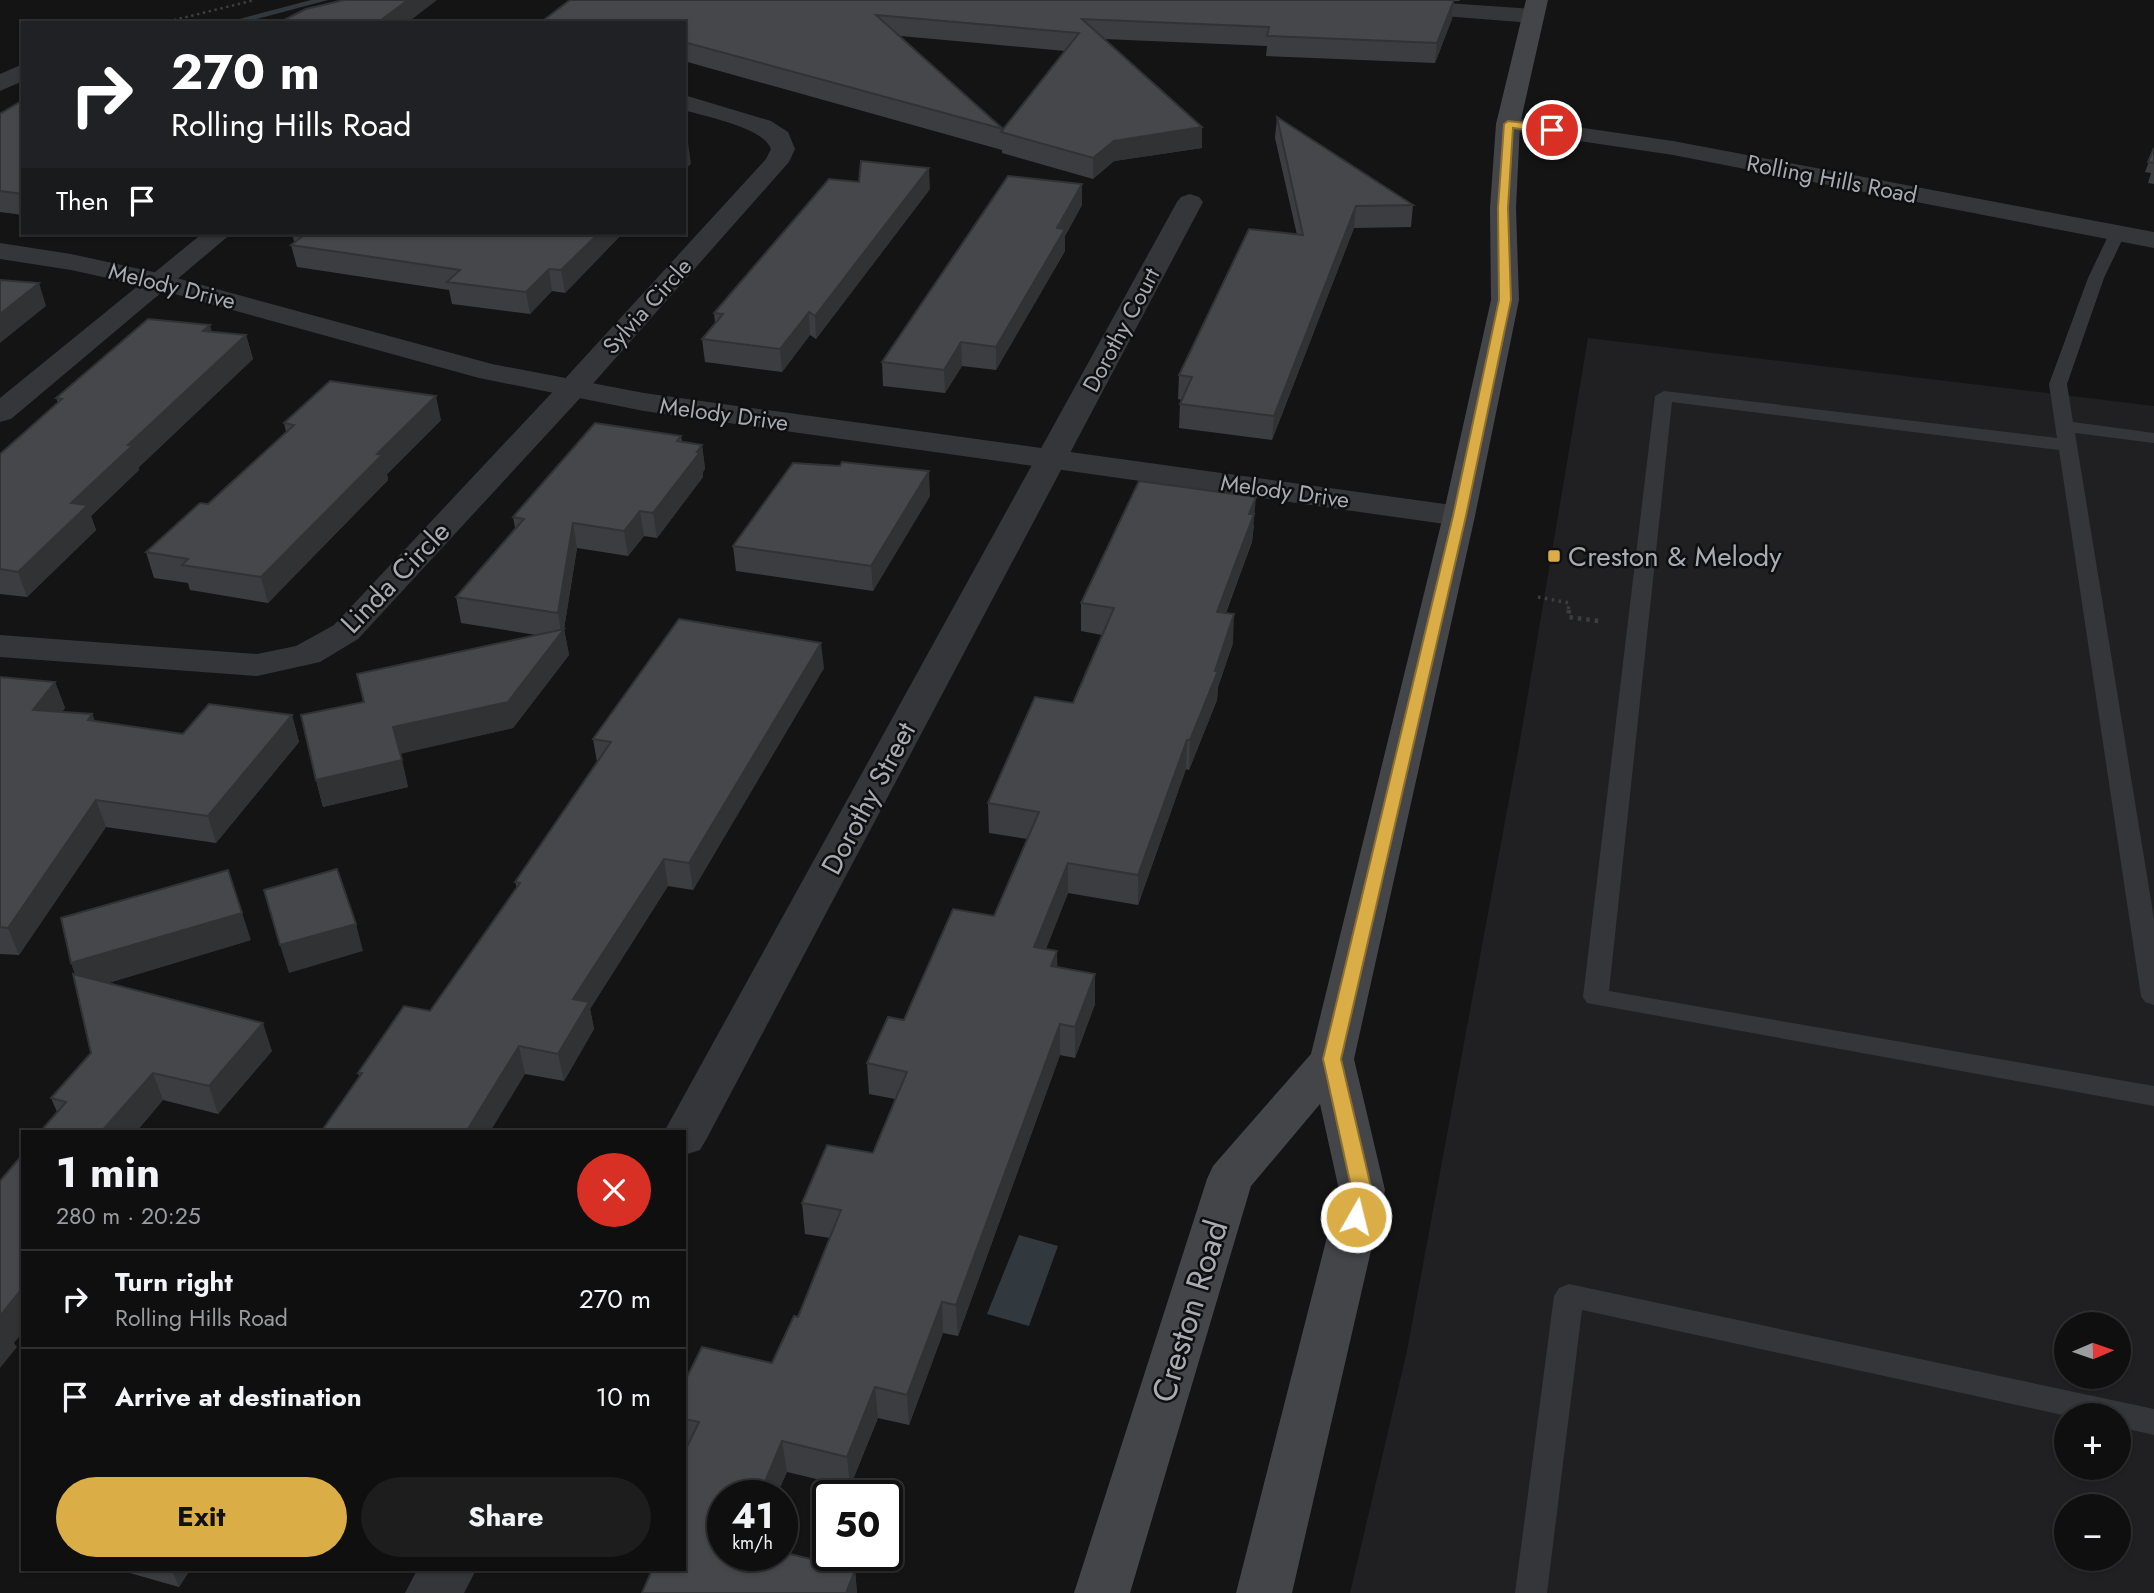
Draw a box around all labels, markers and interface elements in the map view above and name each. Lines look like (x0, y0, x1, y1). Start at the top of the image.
text: 270 m (171, 37, 320, 107)
icon: right (56, 49, 147, 140)
pin (1522, 100, 1582, 160)
text: Rolling Hills Road (171, 102, 412, 148)
icon: arrive (1533, 111, 1571, 149)
street label: Rolling Hills Road (1744, 146, 1920, 212)
text: Then (56, 182, 109, 220)
icon: arrive (123, 182, 161, 220)
street label: Sylvia Circle (594, 250, 700, 362)
street label: Melody Drive (105, 254, 239, 318)
street label: Dorothy Court (1074, 261, 1168, 398)
street label: Melody Drive (657, 388, 791, 440)
street label: Melody Drive (1218, 465, 1352, 517)
street label: Linda Circle (331, 512, 460, 643)
place label: Creston & Melody (1568, 536, 1782, 577)
marker: Creston & Melody (1546, 548, 1562, 564)
street label: Dorothy Street (811, 714, 926, 882)
text: 1 min (56, 1142, 160, 1203)
button: close (577, 1153, 651, 1227)
position arrow (1319, 1180, 1393, 1254)
text: 280 m · 20:25 (56, 1199, 201, 1233)
street label: Creston Road (1140, 1214, 1239, 1408)
text: Turn right (115, 1263, 233, 1301)
icon: right (56, 1280, 94, 1318)
text: 270 m (579, 1280, 651, 1318)
text: Rolling Hills Road (115, 1301, 288, 1335)
north arrow (2054, 1312, 2132, 1390)
map controls (2054, 1312, 2131, 1571)
icon: arrive (56, 1378, 94, 1416)
text: Arrive at destination (115, 1378, 362, 1416)
text: 10 m (596, 1378, 651, 1416)
button: + (2054, 1403, 2131, 1480)
button: Exit (56, 1477, 347, 1557)
button: Share (361, 1477, 651, 1557)
speed limit sign: 50 (812, 1480, 903, 1571)
text: 41 (731, 1491, 774, 1541)
button: − (2054, 1494, 2131, 1571)
text: km/h (732, 1530, 773, 1556)

